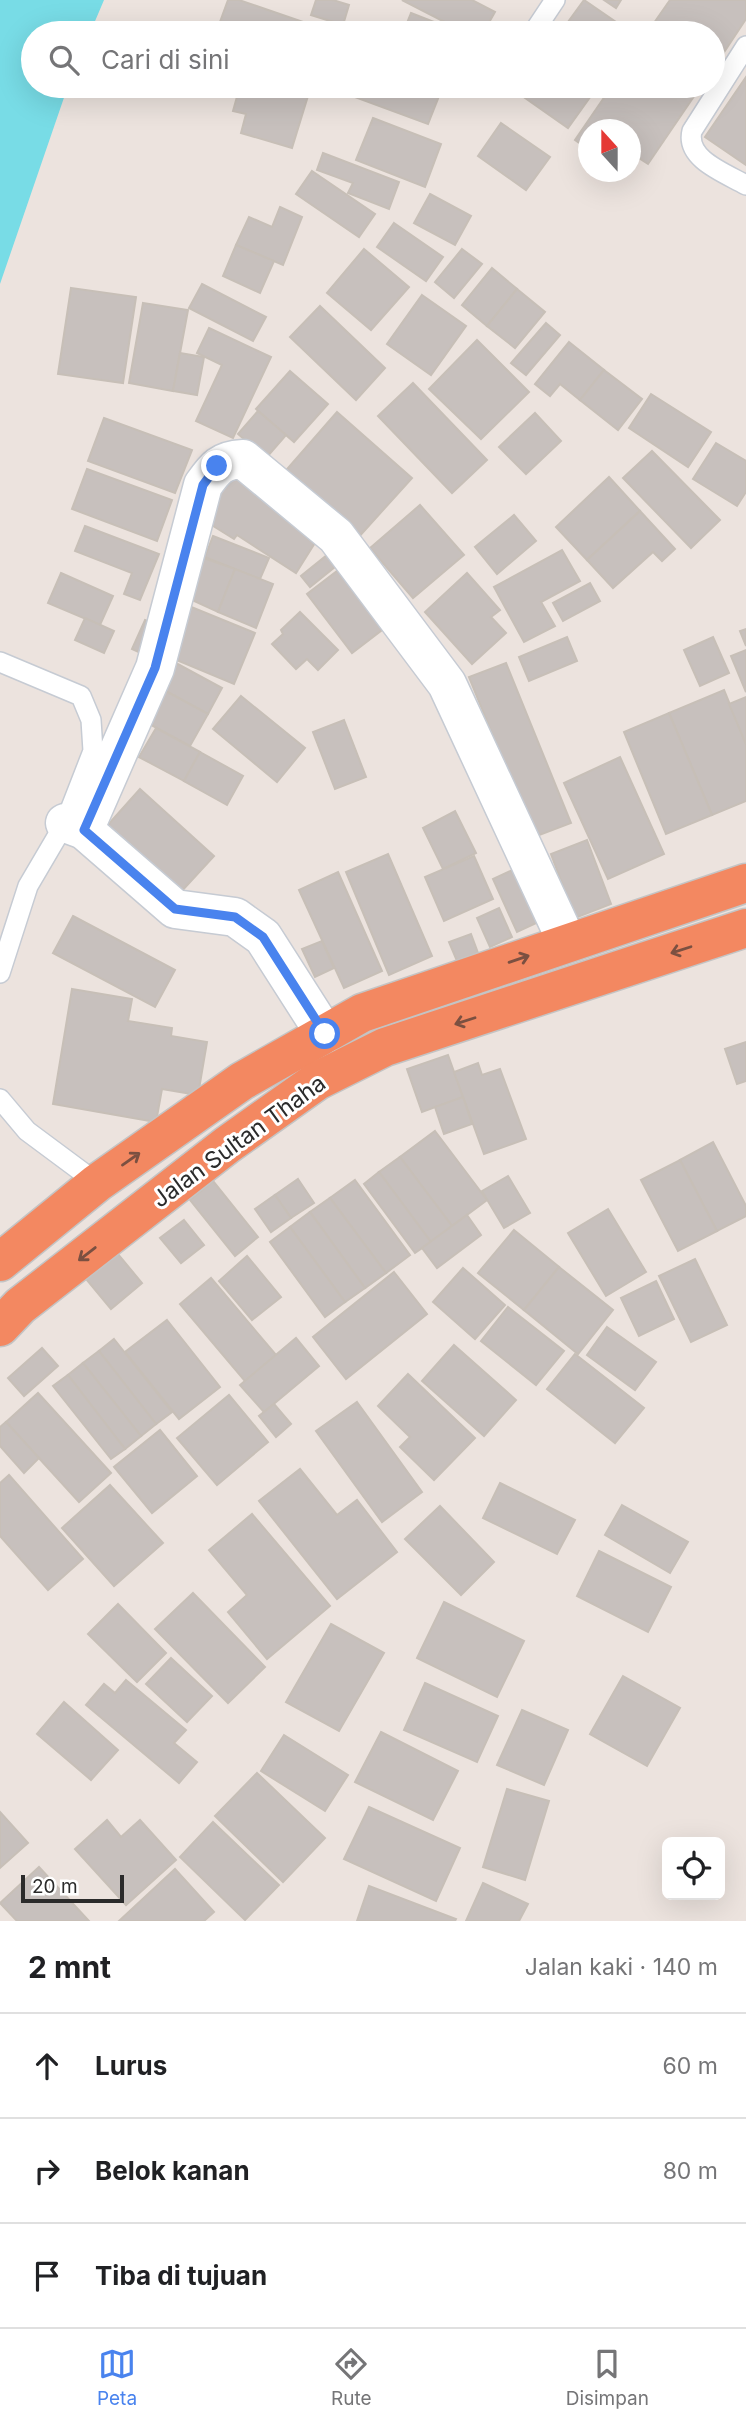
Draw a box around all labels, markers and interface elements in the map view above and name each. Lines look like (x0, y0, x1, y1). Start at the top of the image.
search box (21, 21, 725, 98)
icon: search (45, 41, 83, 79)
text: Cari di sini (101, 44, 230, 75)
north arrow (578, 119, 641, 182)
route end (201, 450, 232, 481)
one-way arrow (671, 945, 693, 957)
one-way arrow (508, 952, 530, 965)
one-way arrow (455, 1015, 477, 1028)
route start (309, 1018, 340, 1049)
street label: Jalan Sultan Thaha (147, 1069, 331, 1213)
one-way arrow (121, 1152, 140, 1166)
one-way arrow (79, 1246, 97, 1261)
map controls (662, 1837, 725, 1900)
button: locate (662, 1837, 725, 1900)
scale bar (21, 1872, 124, 1904)
text: 20 m (32, 1875, 78, 1898)
text: 2 mnt (28, 1949, 111, 1985)
text: Jalan kaki · 140 m (525, 1953, 718, 1981)
icon: ahead (28, 2047, 66, 2085)
text: Lurus (95, 2050, 167, 2081)
text: 60 m (663, 2052, 718, 2080)
icon: right (28, 2152, 66, 2190)
text: Belok kanan (95, 2155, 250, 2186)
text: 80 m (663, 2157, 718, 2185)
icon: arrive (28, 2257, 66, 2295)
text: Tiba di tujuan (95, 2260, 267, 2291)
tab: Peta (97, 2345, 137, 2410)
tab: Rute (331, 2345, 372, 2410)
tab: Disimpan (566, 2345, 649, 2410)

